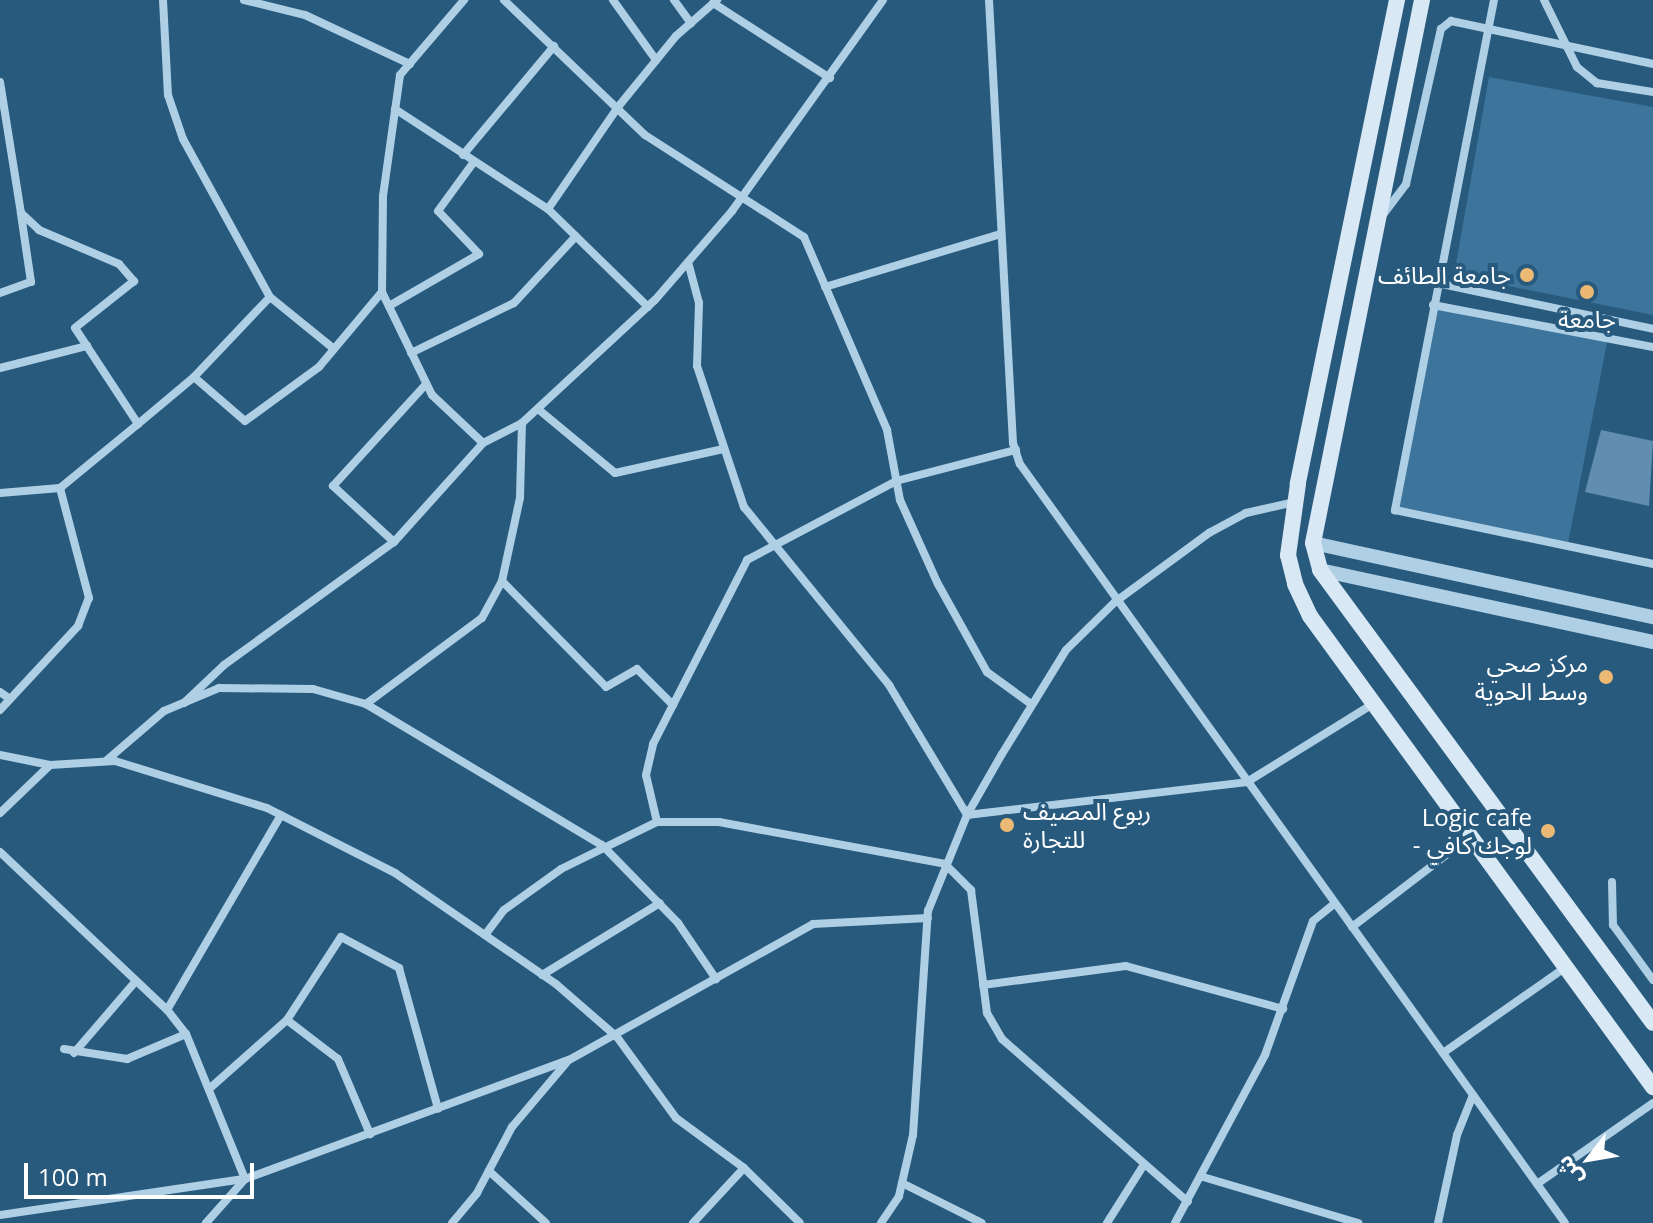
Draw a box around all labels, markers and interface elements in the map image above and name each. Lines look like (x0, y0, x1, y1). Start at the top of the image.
place label: جامعة الطائف (1378, 261, 1511, 289)
marker: جامعة الطائف (1518, 266, 1536, 284)
marker: جامعة (1578, 283, 1596, 301)
place label: جامعة (1558, 305, 1616, 333)
place label: مركز صحي وسط الحوية (1475, 649, 1588, 705)
marker: مركز صحي وسط الحوية (1595, 666, 1617, 688)
place label: ربوع المصيف للتجارة (1023, 797, 1151, 853)
place label: Logic cafe - لوجك كافي (1413, 803, 1532, 859)
marker: ربوع المصيف للتجارة (998, 816, 1016, 834)
marker: Logic cafe - لوجك كافي (1539, 822, 1557, 840)
north arrow (1549, 1119, 1629, 1199)
scale bar (28, 1147, 258, 1197)
text: ش (1548, 1151, 1589, 1192)
text: 100 m (38, 1160, 108, 1193)

